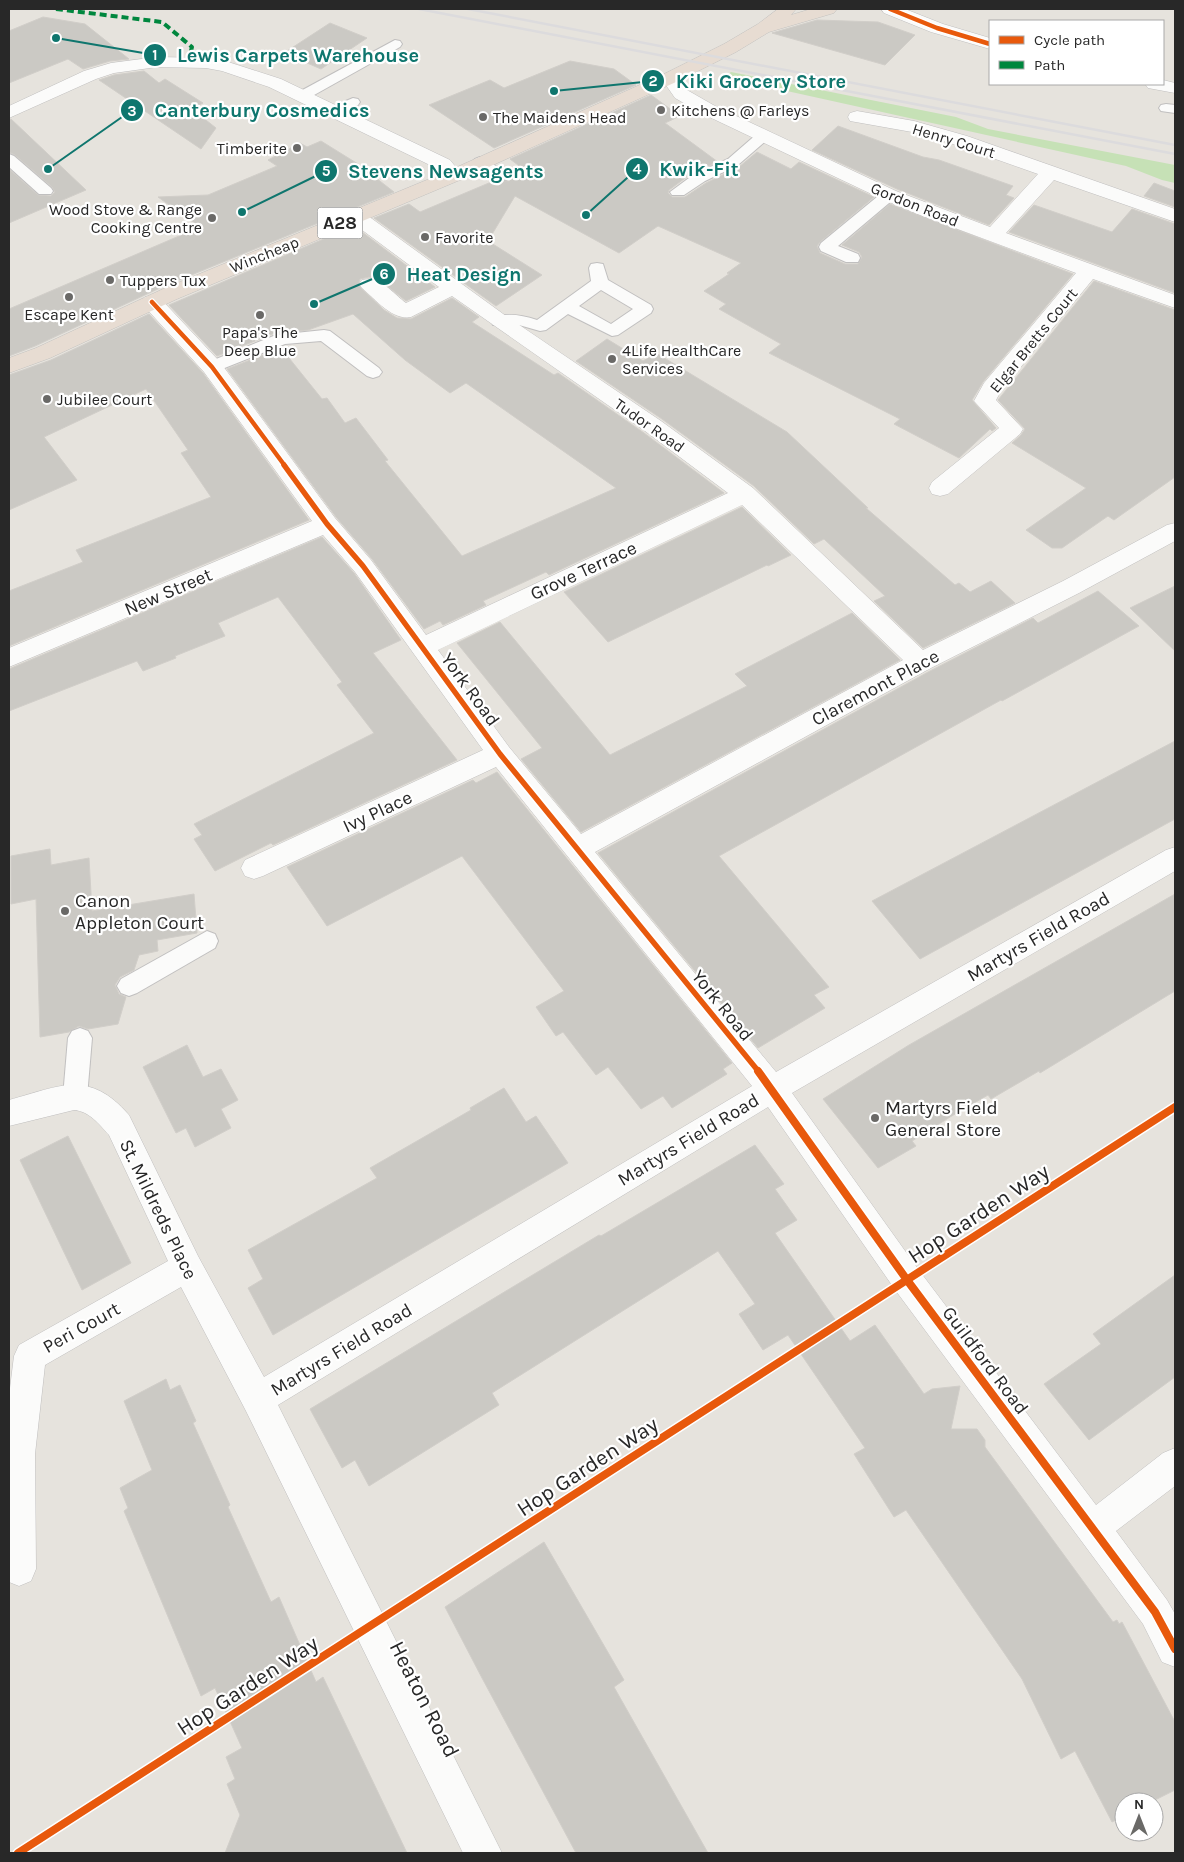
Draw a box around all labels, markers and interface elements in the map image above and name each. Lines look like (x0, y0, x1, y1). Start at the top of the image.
legend (989, 20, 1164, 85)
text: Cycle path (1034, 31, 1105, 49)
callout: Lewis Carpets Warehouse (142, 37, 429, 72)
text: Lewis Carpets Warehouse (177, 44, 419, 67)
text: 1 (152, 46, 158, 64)
text: Path (1034, 56, 1065, 74)
callout: Kiki Grocery Store (641, 64, 856, 99)
text: Kiki Grocery Store (676, 70, 846, 93)
text: 2 (648, 72, 658, 90)
callout: Canterbury Cosmedics (120, 93, 380, 128)
text: Canterbury Cosmedics (154, 99, 370, 122)
place label: Kitchens @ Farleys (671, 101, 809, 120)
text: 3 (127, 102, 137, 120)
marker: Kitchens @ Farleys (655, 104, 667, 116)
place label: The Maidens Head (493, 108, 627, 127)
marker: The Maidens Head (477, 111, 489, 123)
street label: Henry Court (910, 119, 998, 162)
place label: Timberite (217, 139, 287, 158)
marker: Timberite (291, 142, 303, 154)
callout: Kwik-Fit (624, 152, 749, 187)
callout: Stevens Newsagents (314, 154, 554, 189)
text: Kwik-Fit (659, 158, 739, 181)
text: Stevens Newsagents (348, 160, 544, 183)
text: 4 (633, 160, 642, 178)
text: 5 (322, 162, 331, 180)
street label: Gordon Road (868, 178, 962, 231)
place label: Wood Stove & Range Cooking Centre (49, 200, 202, 237)
road number: A28 (318, 208, 362, 238)
marker: Wood Stove & Range Cooking Centre (206, 212, 218, 224)
place label: Favorite (435, 228, 493, 247)
marker: Favorite (419, 231, 431, 243)
street label: Wincheap (227, 232, 302, 277)
callout: Heat Design (371, 256, 531, 291)
text: Heat Design (407, 263, 521, 286)
text: 6 (379, 265, 389, 283)
place label: Tuppers Tux (120, 271, 206, 290)
marker: Tuppers Tux (104, 274, 116, 286)
street label: Elgar Bretts Court (985, 284, 1081, 396)
marker: Escape Kent (63, 291, 75, 303)
place label: Escape Kent (24, 305, 114, 324)
marker: Papa's The Deep Blue (254, 309, 266, 321)
place label: Papa's The Deep Blue (222, 323, 298, 360)
place label: 4Life HealthCare Services (622, 341, 741, 378)
marker: 4Life HealthCare Services (606, 353, 618, 365)
place label: Jubilee Court (57, 390, 152, 409)
marker: Jubilee Court (41, 393, 53, 405)
street label: Tudor Road (611, 394, 688, 456)
street label: Grove Terrace (527, 537, 640, 605)
street label: New Street (121, 564, 216, 620)
street label: Claremont Place (808, 645, 943, 731)
street label: York Road (436, 649, 504, 731)
street label: Ivy Place (339, 786, 416, 838)
street label: Martyrs Field Road (963, 887, 1114, 987)
place label: Canon Appleton Court (75, 890, 204, 934)
marker: Canon Appleton Court (59, 905, 71, 917)
street label: York Road (687, 966, 758, 1046)
street label: Martyrs Field Road (614, 1089, 763, 1191)
place label: Martyrs Field General Store (885, 1097, 1001, 1141)
marker: Martyrs Field General Store (869, 1112, 881, 1124)
street label: St. Mildreds Place (115, 1136, 202, 1283)
street label: Hop Garden Way (903, 1158, 1054, 1269)
street label: Peri Court (39, 1298, 124, 1358)
street label: Martyrs Field Road (267, 1299, 416, 1401)
street label: Guildford Road (938, 1302, 1033, 1419)
street label: Hop Garden Way (512, 1411, 663, 1522)
street label: Hop Garden Way (172, 1630, 323, 1741)
street label: Heaton Road (384, 1637, 465, 1762)
north arrow (1114, 1792, 1164, 1842)
text: N (1134, 1796, 1144, 1813)

